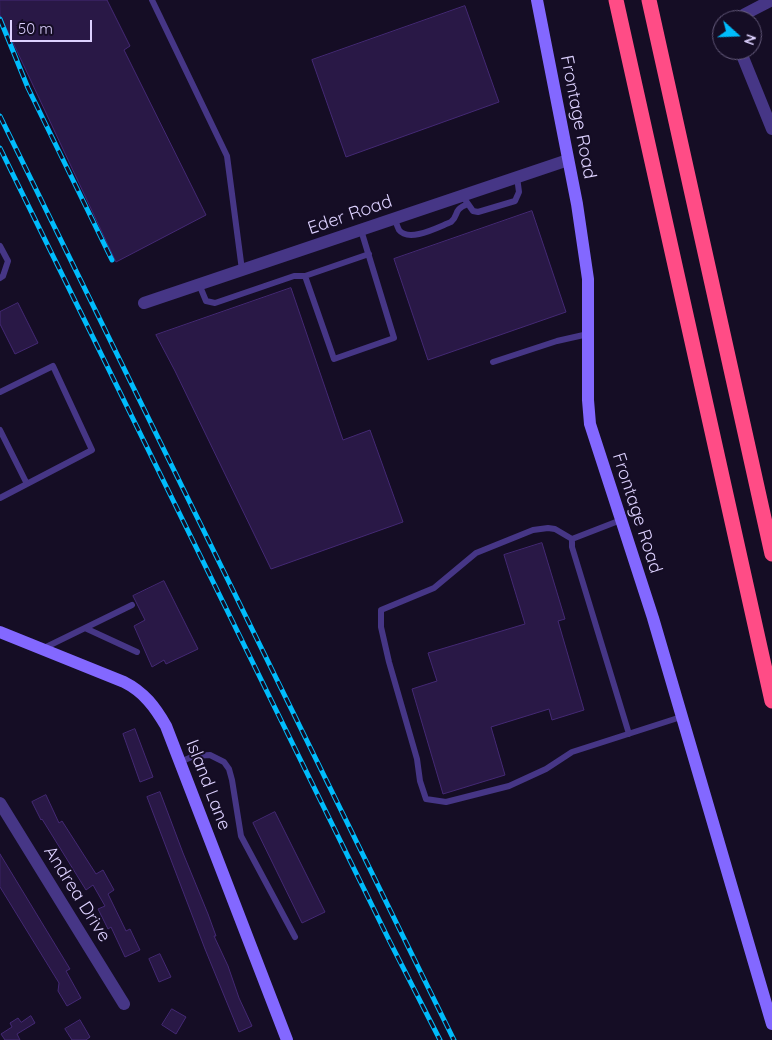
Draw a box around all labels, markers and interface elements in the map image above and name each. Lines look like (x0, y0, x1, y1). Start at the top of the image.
scale bar (12, 10, 95, 42)
north arrow (712, 10, 762, 60)
text: 50 m (18, 19, 53, 38)
text: N (740, 32, 760, 48)
street label: Frontage Road (555, 53, 601, 181)
street label: Eder Road (305, 191, 395, 239)
street label: Frontage Road (607, 450, 667, 576)
street label: Island Lane (181, 737, 235, 833)
street label: Andrea Drive (39, 842, 115, 946)

